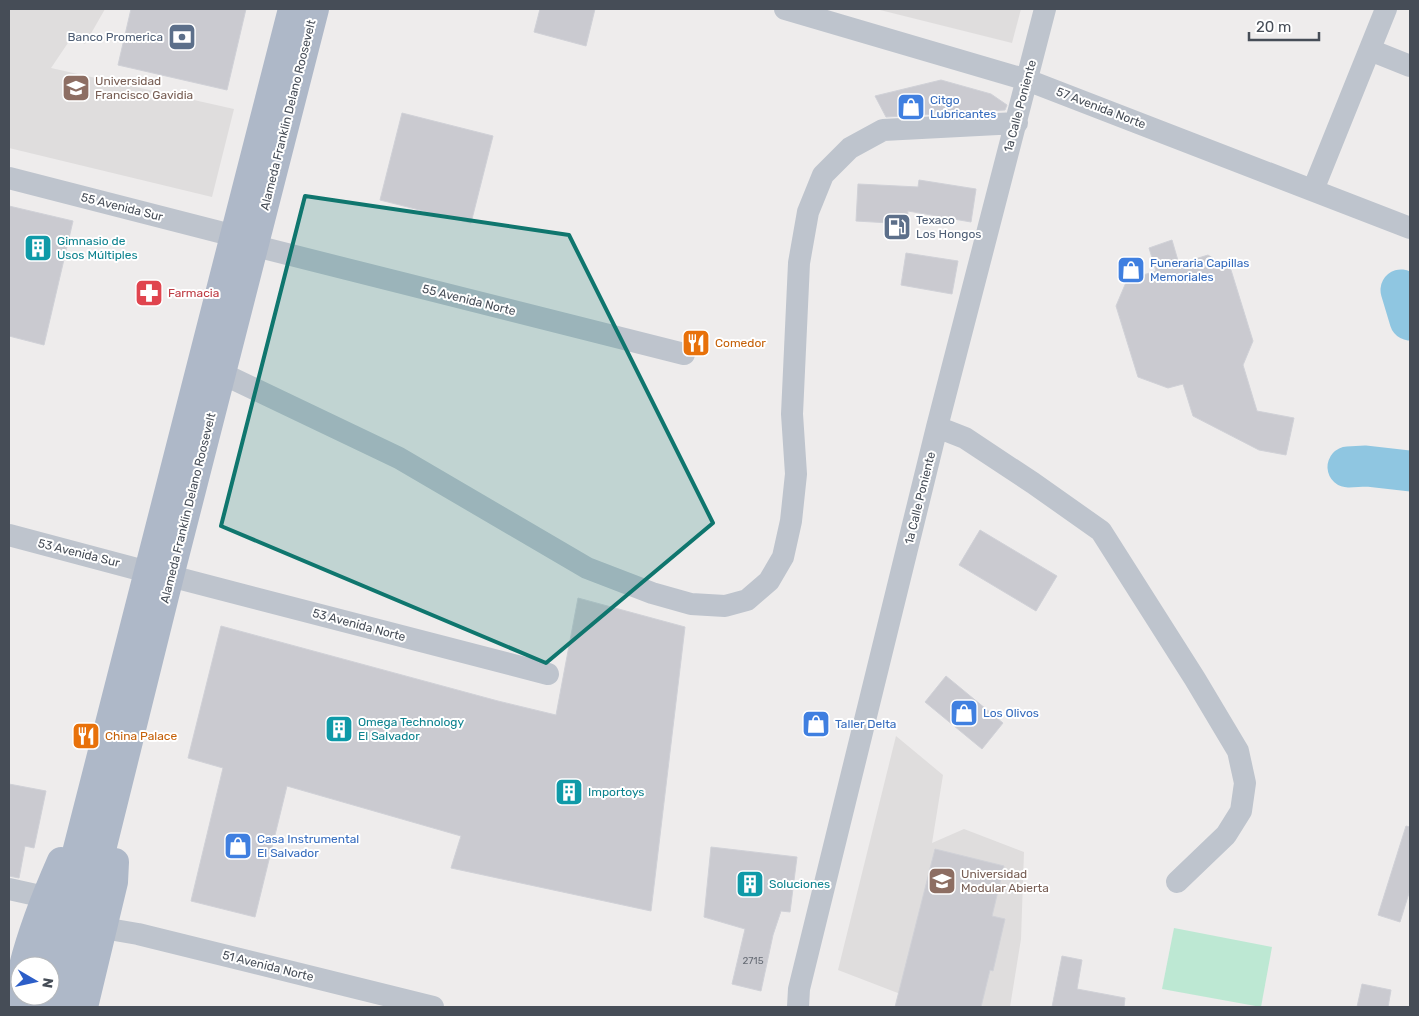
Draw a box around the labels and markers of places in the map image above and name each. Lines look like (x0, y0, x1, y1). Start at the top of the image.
bank icon: Banco Promerica (167, 22, 197, 52)
place label: Banco Promerica (68, 30, 163, 44)
school or university icon: Universidad Francisco Gavidia (61, 73, 91, 103)
place label: Universidad Francisco Gavidia (95, 74, 193, 102)
shop icon: Citgo Lubricantes (896, 92, 926, 122)
place label: Citgo Lubricantes (930, 93, 996, 121)
fuel station icon: Texaco Los Hongos (882, 212, 912, 242)
place label: Texaco Los Hongos (916, 213, 981, 241)
building icon: Gimnasio de Usos Múltiples (23, 233, 53, 263)
place label: Gimnasio de Usos Múltiples (57, 234, 138, 262)
shop icon: Funeraria Capillas Memoriales (1116, 255, 1146, 285)
place label: Funeraria Capillas Memoriales (1150, 256, 1249, 284)
pharmacy icon: Farmacia (134, 278, 164, 308)
place label: Farmacia (168, 286, 219, 300)
restaurant icon: Comedor (681, 328, 711, 358)
place label: Comedor (715, 336, 766, 350)
shop icon: Los Olivos (949, 698, 979, 728)
place label: Los Olivos (983, 706, 1039, 720)
shop icon: Taller Delta (801, 709, 831, 739)
building icon: Omega Technology El Salvador (324, 714, 354, 744)
place label: Omega Technology El Salvador (358, 715, 465, 743)
place label: Taller Delta (835, 717, 896, 731)
restaurant icon: China Palace (71, 721, 101, 751)
place label: China Palace (105, 729, 177, 743)
building icon: Importoys (554, 777, 584, 807)
place label: Importoys (588, 785, 644, 799)
shop icon: Casa Instrumental El Salvador (223, 831, 253, 861)
place label: Casa Instrumental El Salvador (257, 832, 359, 860)
school or university icon: Universidad Modular Abierta (927, 866, 957, 896)
place label: Universidad Modular Abierta (961, 867, 1049, 895)
building icon: Soluciones (735, 869, 765, 899)
place label: Soluciones (769, 877, 830, 891)

